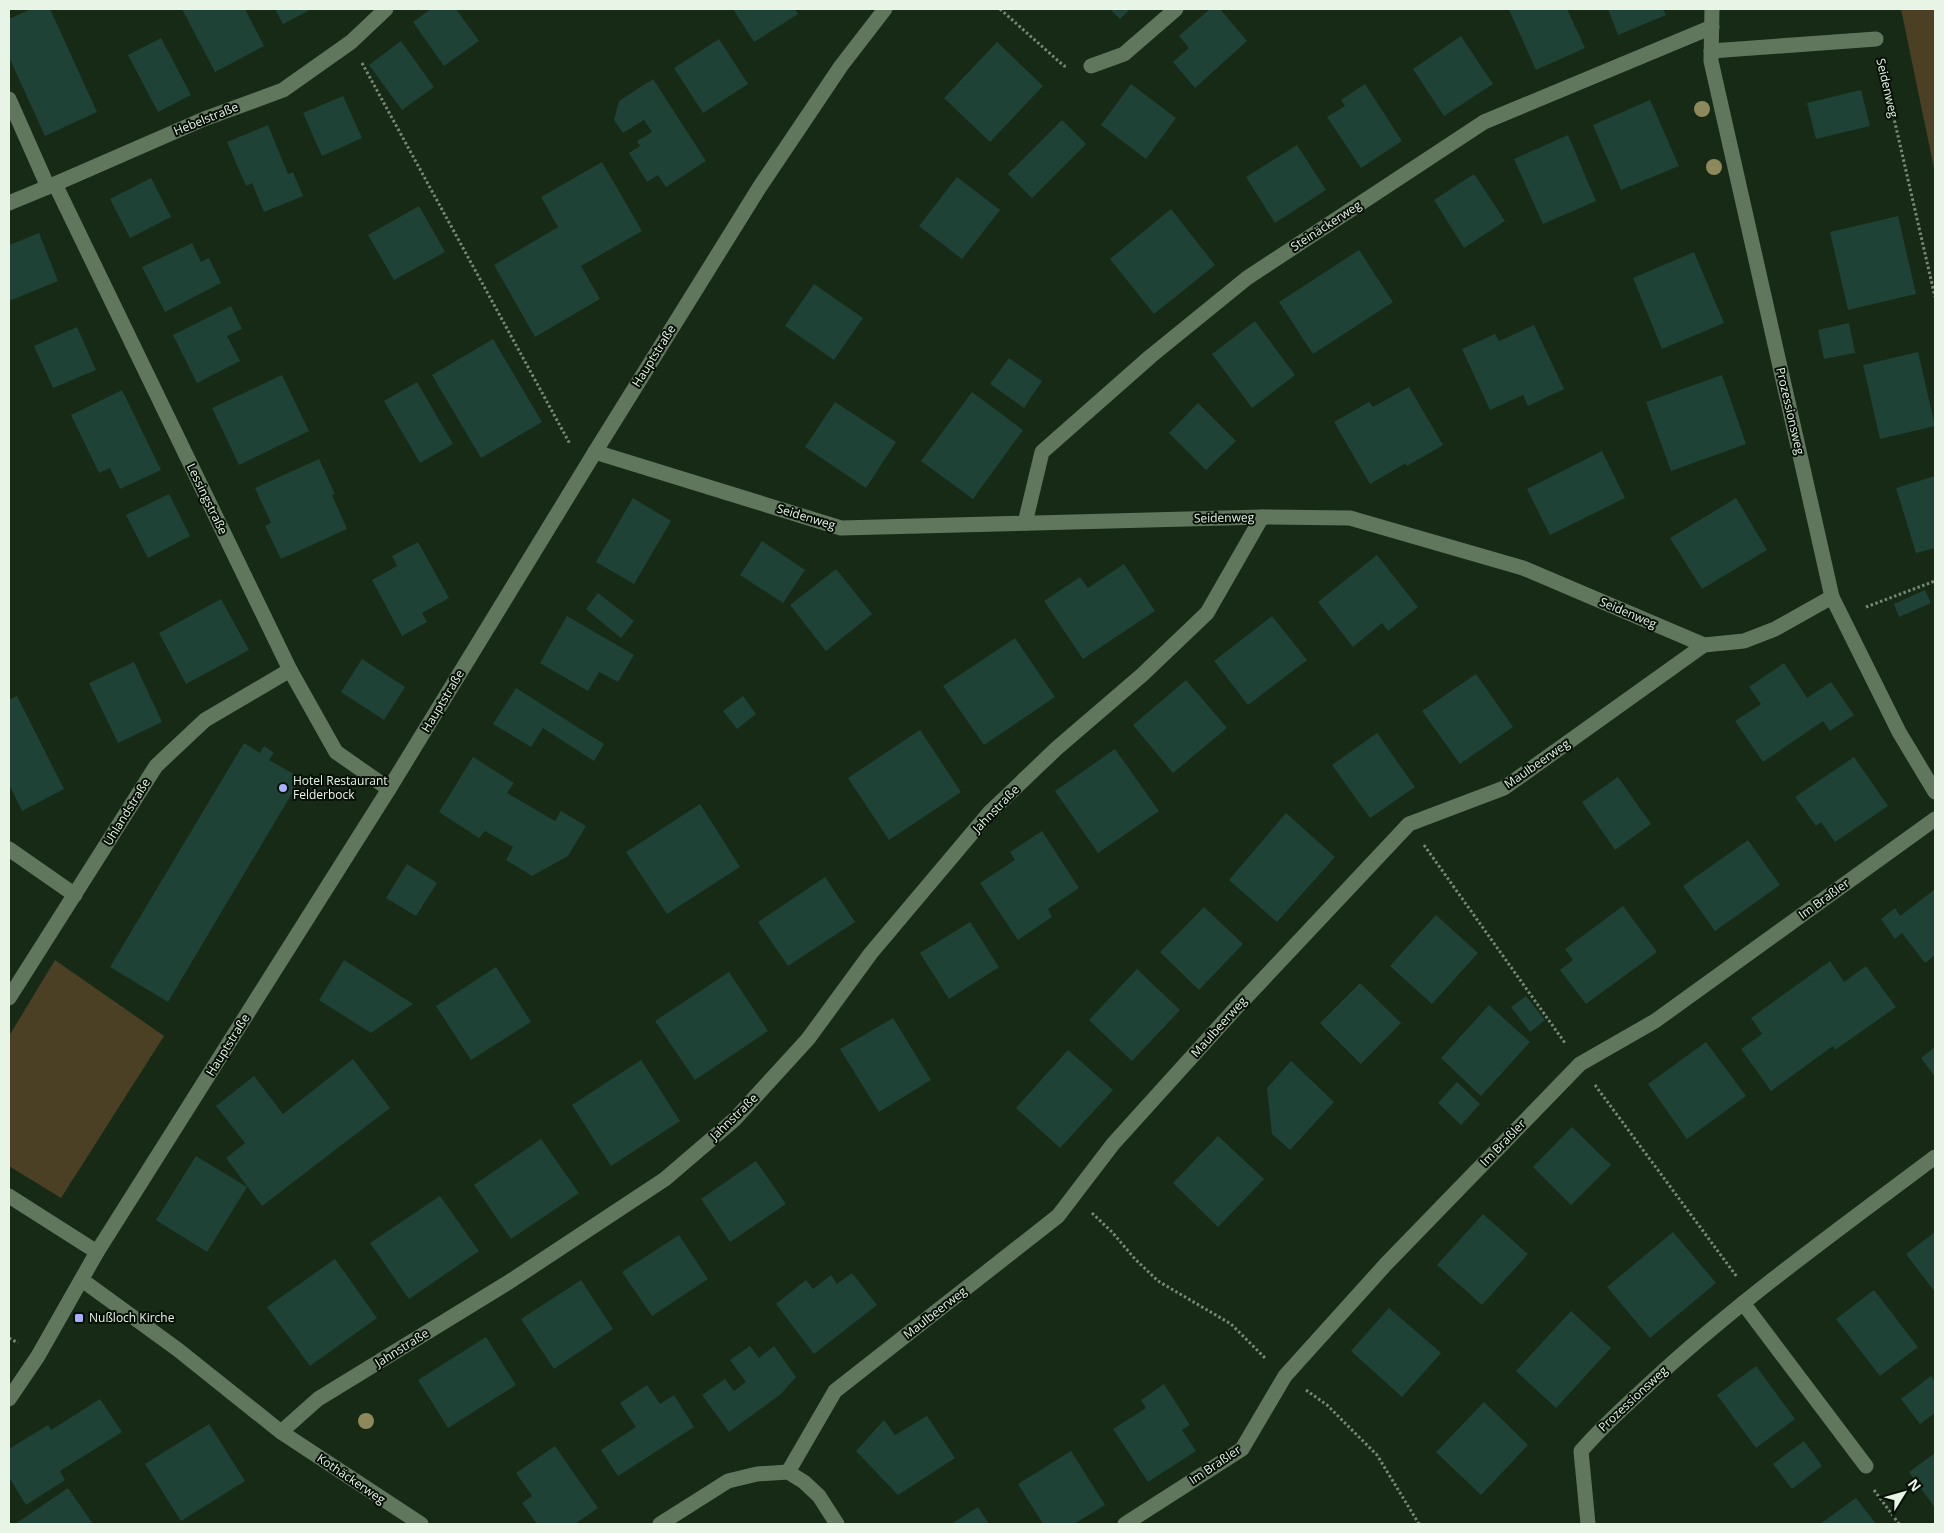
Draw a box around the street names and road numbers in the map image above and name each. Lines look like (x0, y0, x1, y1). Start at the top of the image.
street label: Seidenweg (1872, 57, 1903, 120)
street label: Hebelstraße (171, 98, 241, 139)
street label: Steinäckerweg (1287, 196, 1365, 255)
street label: Hauptstraße (628, 321, 680, 390)
street label: Prozessionsweg (1772, 366, 1809, 457)
street label: Lessingstraße (183, 460, 232, 537)
street label: Seidenweg (775, 500, 838, 534)
street label: Seidenweg (1194, 508, 1255, 527)
street label: Seidenweg (1597, 593, 1660, 632)
street label: Hauptstraße (417, 666, 468, 735)
street label: Maulbeerweg (1501, 735, 1573, 792)
street label: Uhlandstraße (99, 775, 154, 849)
street label: Jahnstraße (968, 781, 1023, 837)
street label: Im Braßler (1795, 874, 1853, 923)
street label: Maulbeerweg (1187, 992, 1251, 1061)
street label: Hauptstraße (202, 1010, 254, 1079)
street label: Jahnstraße (705, 1089, 761, 1144)
street label: Im Braßler (1476, 1115, 1529, 1170)
street label: Maulbeerweg (899, 1282, 970, 1343)
street label: Jahnstraße (371, 1324, 432, 1371)
street label: Prozessionsweg (1594, 1362, 1671, 1435)
street label: Im Braßler (1185, 1441, 1244, 1488)
street label: Kothäckerweg (314, 1449, 389, 1508)

